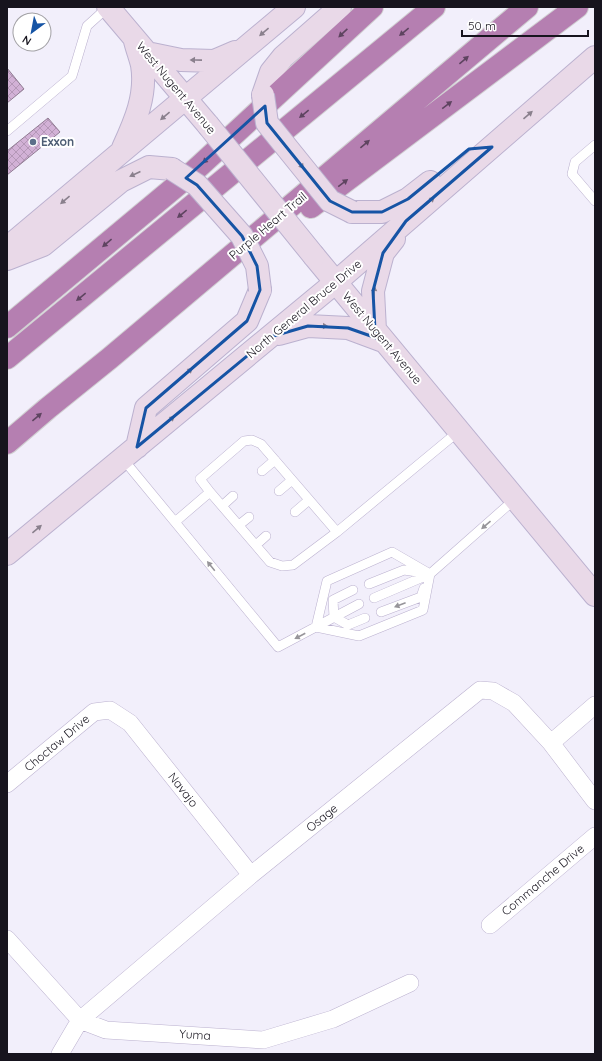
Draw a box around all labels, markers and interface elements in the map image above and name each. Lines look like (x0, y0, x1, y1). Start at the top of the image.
north arrow (12, 12, 52, 52)
scale bar (462, 12, 588, 38)
text: 50 m (468, 18, 496, 33)
one-way arrow (399, 27, 410, 36)
one-way arrow (258, 28, 269, 37)
one-way arrow (338, 29, 349, 38)
text: N (20, 32, 34, 49)
street label: West Nugent Avenue (133, 38, 220, 137)
one-way arrow (459, 55, 470, 64)
one-way arrow (189, 57, 202, 63)
one-way arrow (441, 101, 452, 109)
one-way arrow (298, 110, 309, 119)
one-way arrow (522, 111, 533, 120)
one-way arrow (159, 112, 170, 121)
place label: Exxon (41, 134, 74, 149)
marker: Exxon (28, 137, 38, 147)
one-way arrow (360, 139, 370, 148)
one-way arrow (201, 155, 212, 164)
one-way arrow (295, 158, 304, 169)
one-way arrow (129, 171, 141, 177)
one-way arrow (337, 179, 348, 188)
street label: Purple Heart Trail (226, 189, 310, 262)
one-way arrow (60, 195, 70, 204)
one-way arrow (424, 196, 435, 205)
one-way arrow (176, 210, 187, 219)
one-way arrow (102, 239, 113, 248)
street label: North General Bruce Drive (243, 256, 365, 361)
one-way arrow (370, 286, 377, 298)
street label: West Nugent Avenue (339, 288, 426, 387)
one-way arrow (76, 293, 87, 301)
one-way arrow (316, 323, 328, 330)
one-way arrow (183, 367, 193, 376)
one-way arrow (31, 413, 42, 422)
one-way arrow (164, 415, 175, 424)
one-way arrow (481, 520, 491, 529)
one-way arrow (32, 525, 42, 534)
one-way arrow (207, 561, 216, 572)
one-way arrow (393, 603, 405, 609)
one-way arrow (294, 632, 306, 639)
street label: Choctaw Drive (21, 711, 93, 774)
street label: Navajo (165, 769, 202, 810)
street label: Osage (303, 800, 341, 835)
street label: Commanche Drive (498, 841, 587, 919)
street label: Yuma (179, 1026, 211, 1043)

